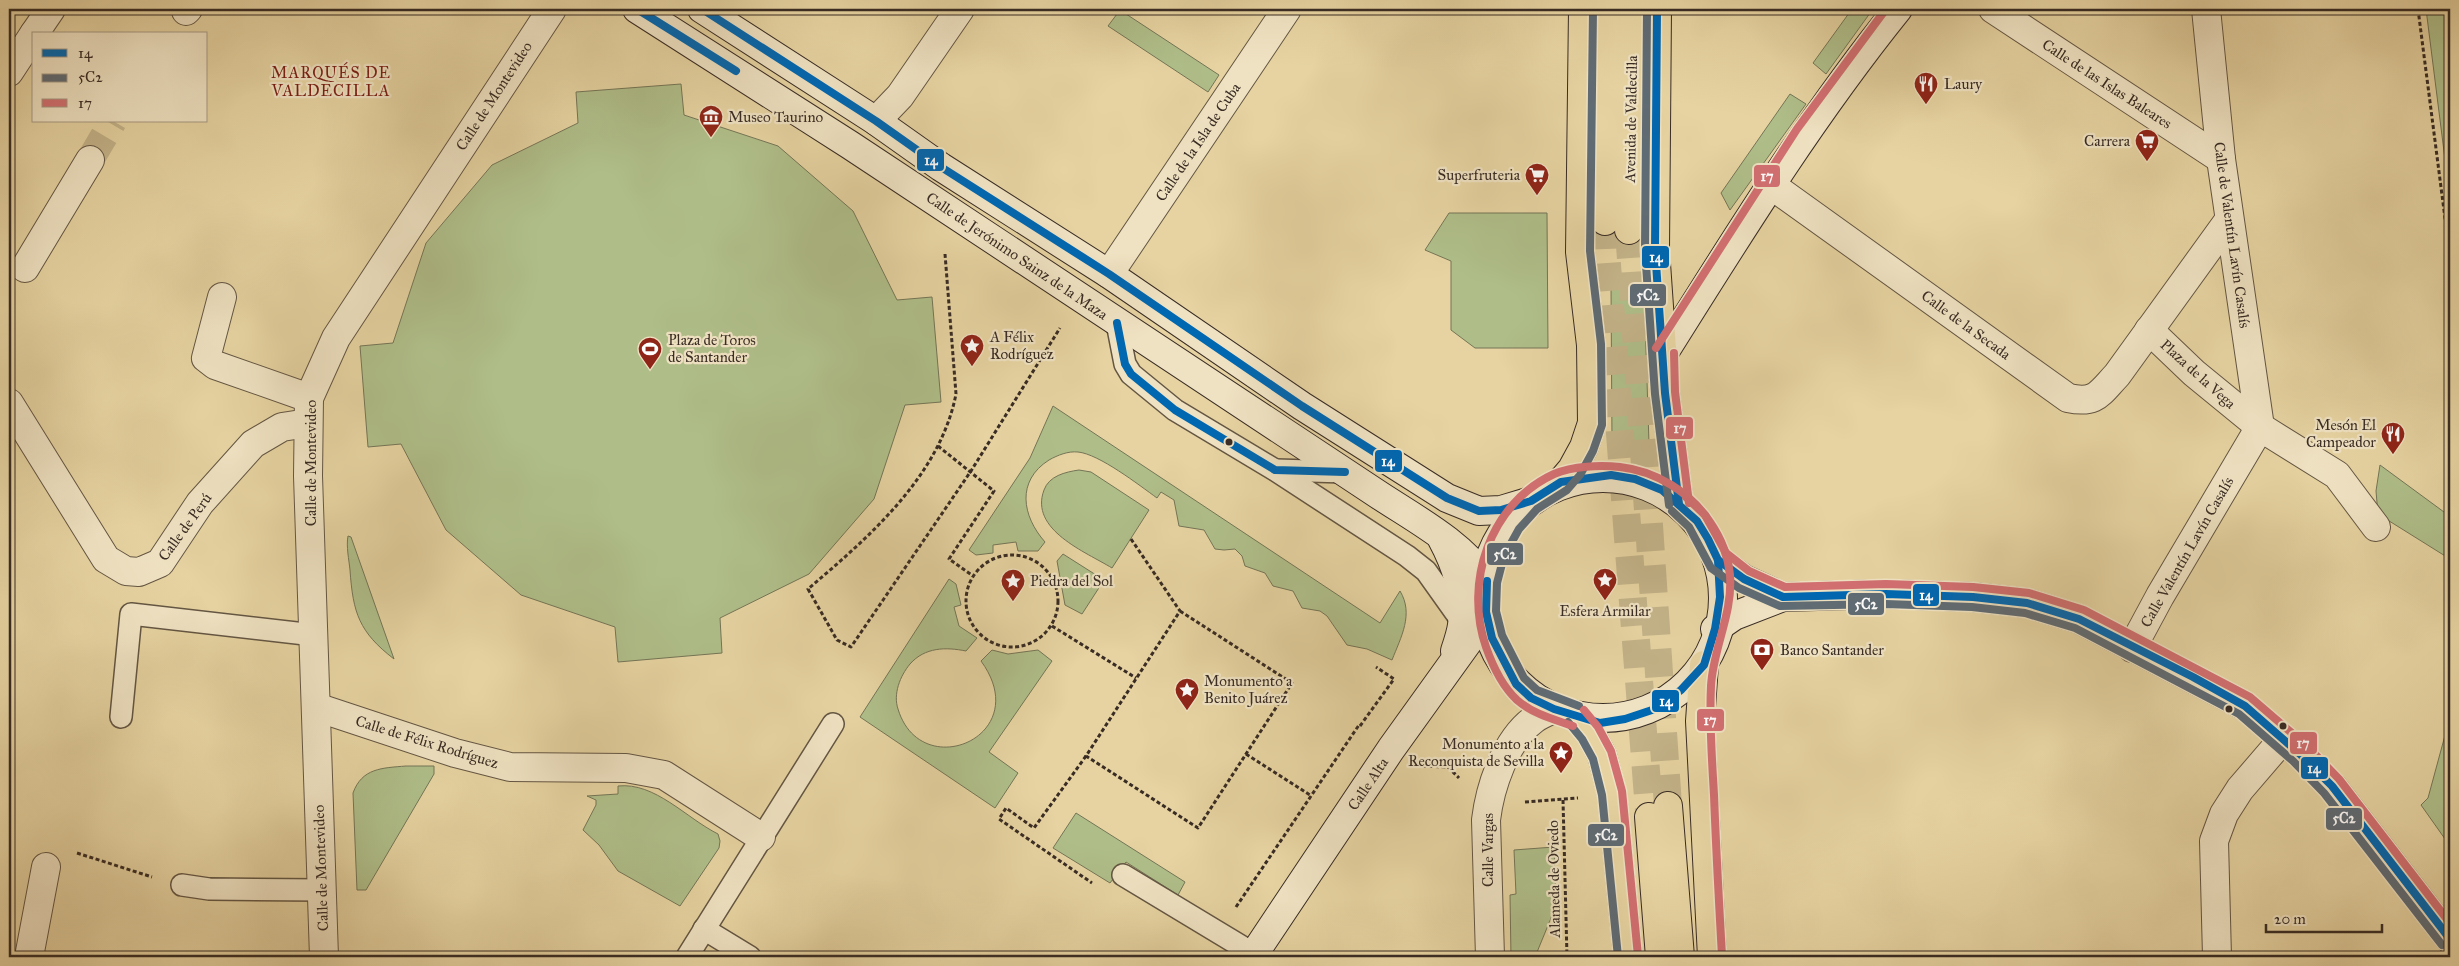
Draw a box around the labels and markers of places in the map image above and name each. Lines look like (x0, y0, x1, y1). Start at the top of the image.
restaurant icon: Laury (1913, 71, 1939, 105)
place label: Laury (1944, 75, 1983, 93)
museum icon: Museo Taurino (698, 104, 724, 138)
place label: Museo Taurino (728, 108, 823, 126)
supermarket icon: Carrera (2134, 128, 2160, 162)
place label: Carrera (2084, 132, 2131, 150)
supermarket icon: Superfruteria (1524, 162, 1550, 196)
place label: Superfruteria (1438, 166, 1521, 184)
place label: A Félix Rodríguez (989, 328, 1054, 363)
place label: Plaza de Toros de Santander (668, 331, 756, 366)
place icon: A Félix Rodríguez (959, 333, 985, 367)
sports icon: Plaza de Toros de Santander (637, 336, 663, 370)
place label: Mesón El Campeador (2306, 416, 2377, 451)
restaurant icon: Mesón El Campeador (2380, 421, 2406, 455)
unlabelled marker (1224, 437, 1234, 447)
place icon: Esfera Armilar (1592, 567, 1618, 601)
place icon: Piedra del Sol (1000, 568, 1026, 602)
place label: Piedra del Sol (1030, 572, 1114, 590)
place label: Esfera Armilar (1559, 602, 1651, 620)
bank icon: Banco Santander (1749, 637, 1775, 671)
place label: Banco Santander (1780, 641, 1884, 659)
place label: Monumento a Benito Juárez (1204, 672, 1293, 708)
place icon: Monumento a Benito Juárez (1174, 677, 1200, 711)
unlabelled marker (2224, 704, 2234, 714)
unlabelled marker (2278, 721, 2288, 731)
place label: Monumento a la Reconquista de Sevilla (1408, 735, 1545, 771)
place icon: Monumento a la Reconquista de Sevilla (1548, 740, 1574, 774)

